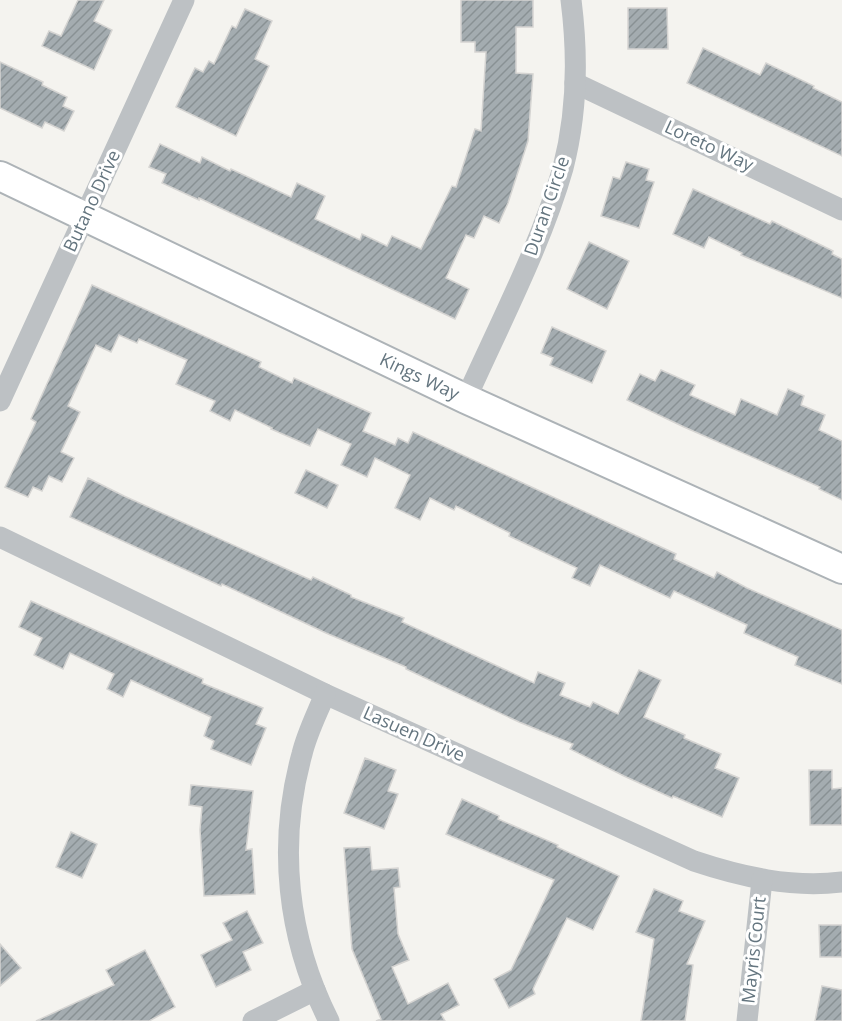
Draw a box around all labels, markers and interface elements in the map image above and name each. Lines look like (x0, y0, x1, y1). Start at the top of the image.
street label: Loreto Way (661, 114, 759, 177)
street label: Butano Drive (57, 146, 125, 255)
street label: Duran Circle (518, 153, 574, 259)
street label: Kings Way (376, 347, 464, 405)
street label: Lasuen Drive (360, 700, 469, 766)
street label: Mayris Court (735, 895, 771, 1005)

